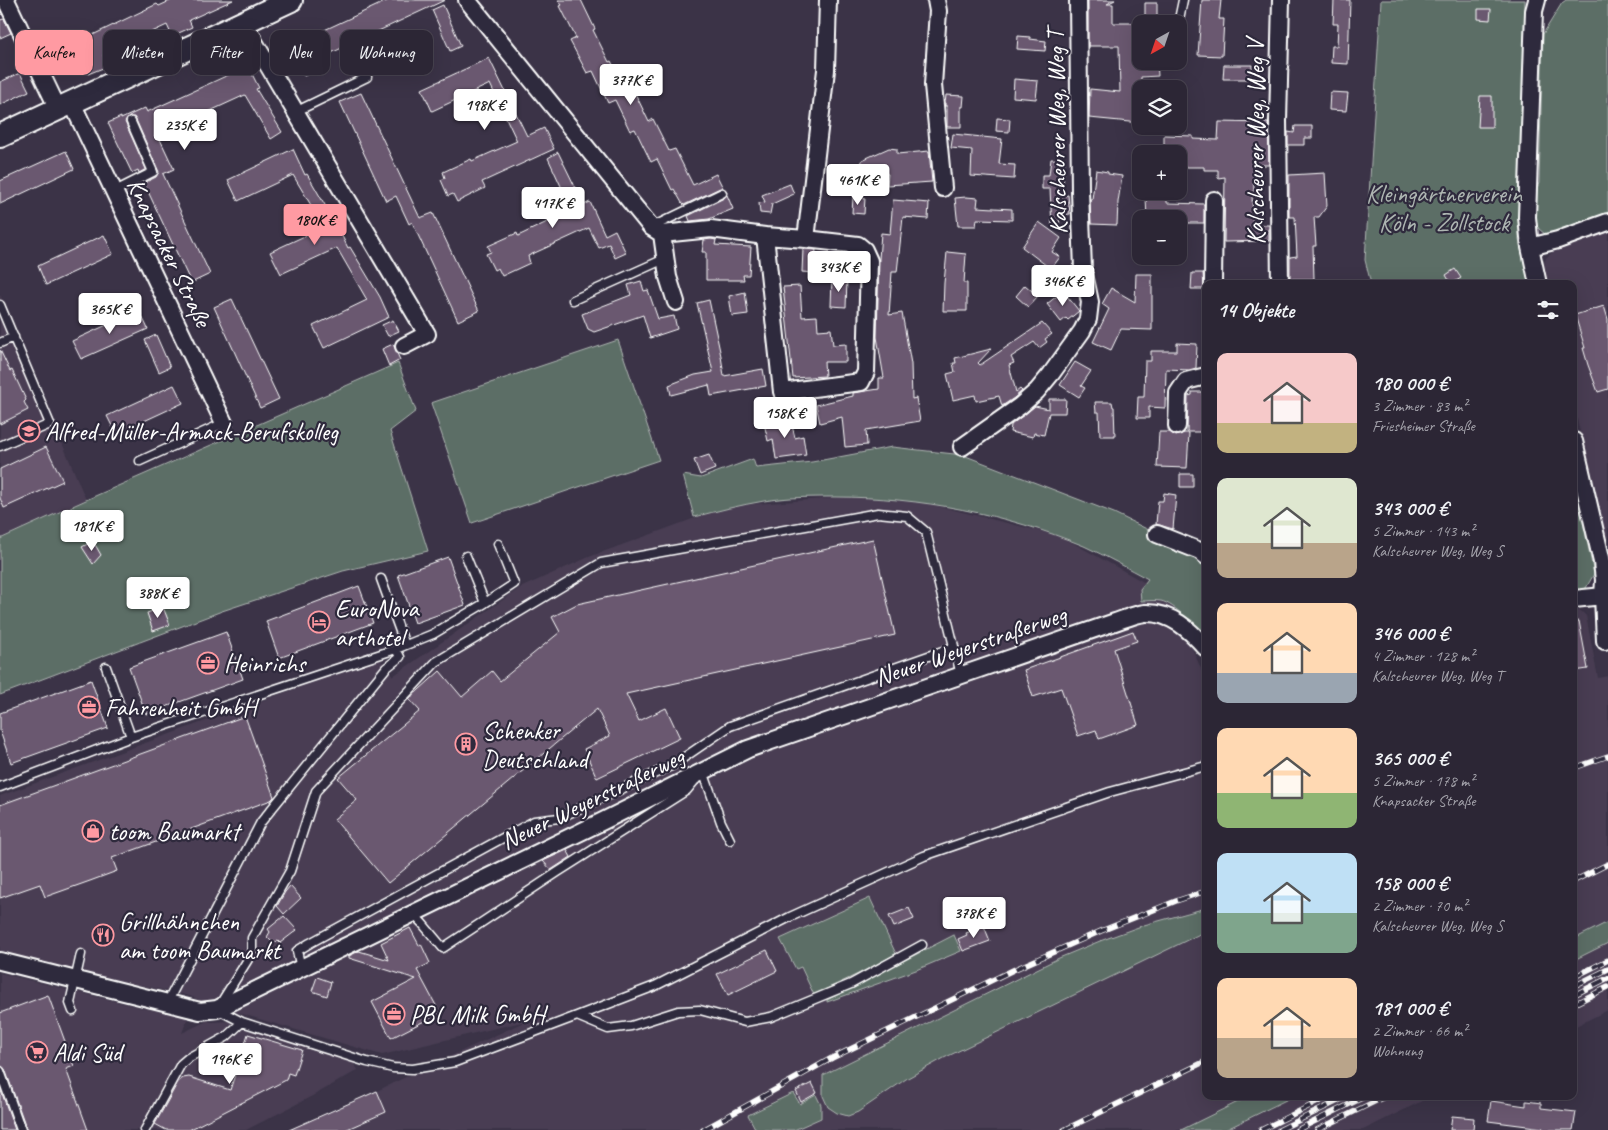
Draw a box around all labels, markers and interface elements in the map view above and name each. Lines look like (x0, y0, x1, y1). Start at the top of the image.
north arrow (1132, 15, 1188, 70)
map controls (1132, 15, 1187, 265)
street label: Kalscheurer Weg, Weg T (1039, 23, 1075, 234)
chip: Kaufen (15, 30, 93, 75)
chip: Mieten (103, 30, 181, 75)
chip: Filter (191, 30, 260, 75)
chip: Neu (270, 30, 330, 75)
chip: Wohnung (340, 30, 433, 75)
street label: Kalscheurer Weg, Weg V (1240, 35, 1272, 245)
pin: 377K € (590, 64, 672, 106)
text: 377K € (611, 70, 651, 90)
button: layers (1132, 80, 1187, 135)
pin: 198K € (444, 88, 526, 131)
text: 198K € (465, 95, 505, 115)
pin: 235K € (144, 108, 226, 151)
text: 235K € (165, 115, 205, 135)
button: + (1132, 145, 1187, 200)
pin: 461K € (817, 164, 899, 206)
text: 461K € (837, 170, 879, 190)
street label: Knapsacker Straße (119, 173, 220, 334)
park label: Kleingärtnerverein Köln - Zollstock (1366, 178, 1523, 239)
pin: 417K € (512, 186, 594, 229)
text: 417K € (533, 193, 573, 213)
pin: 180K € (274, 204, 356, 246)
text: 180K € (295, 210, 335, 230)
button: − (1132, 210, 1187, 265)
pin: 343K € (798, 250, 880, 293)
text: 343K € (819, 257, 859, 277)
pin: 346K € (1022, 264, 1104, 307)
text: 346K € (1042, 271, 1084, 291)
pin: 365K € (69, 292, 151, 335)
icon: filters (1534, 296, 1562, 324)
text: 14 Objekte (1217, 297, 1294, 323)
text: 365K € (90, 299, 130, 319)
text: 180 000 € (1372, 370, 1448, 396)
icon: home (1257, 373, 1317, 433)
pin: 158K € (744, 396, 826, 439)
text: 3 Zimmer · 83 m² (1372, 396, 1467, 416)
text: 158K € (765, 403, 805, 423)
place label: Alfred-Müller-Armack-Berufskolleg (45, 416, 339, 448)
text: Friesheimer Straße (1372, 416, 1475, 436)
school or university icon: Alfred-Müller-Armack-Berufskolleg (17, 419, 41, 443)
text: 343 000 € (1372, 495, 1448, 521)
icon: home (1257, 498, 1317, 558)
pin: 181K € (51, 510, 133, 552)
text: 181K € (72, 516, 112, 536)
text: 5 Zimmer · 143 m² (1372, 521, 1474, 541)
text: Kalscheurer Weg, Weg S (1372, 541, 1503, 561)
pin: 388K € (117, 576, 199, 619)
text: 388K € (138, 583, 178, 603)
place label: EuroNova arthotel (335, 593, 420, 654)
street label: Neuer Weyerstraßerweg (870, 597, 1072, 694)
hotel icon: EuroNova arthotel (307, 610, 331, 634)
text: 346 000 € (1372, 620, 1449, 646)
icon: home (1257, 623, 1317, 683)
text: 4 Zimmer · 128 m² (1372, 646, 1474, 666)
place label: Heinrichs (224, 648, 308, 680)
office icon: Heinrichs (196, 651, 220, 675)
text: Kalscheurer Weg, Weg T (1372, 666, 1503, 686)
place label: Fahrenheit GmbH (105, 692, 260, 724)
office icon: Fahrenheit GmbH (77, 695, 101, 719)
place label: Schenker Deutschland (482, 715, 592, 776)
building icon: Schenker Deutschland (454, 732, 478, 756)
street label: Neuer Weyerstraßerweg (495, 740, 692, 857)
text: 365 000 € (1372, 745, 1448, 771)
icon: home (1257, 748, 1317, 808)
text: 5 Zimmer · 178 m² (1372, 771, 1474, 791)
text: Knapsacker Straße (1372, 791, 1476, 811)
place label: toom Baumarkt (109, 816, 243, 848)
shop icon: toom Baumarkt (81, 819, 105, 843)
text: 158 000 € (1372, 870, 1448, 896)
icon: home (1257, 873, 1317, 933)
pin: 378K € (933, 896, 1015, 939)
text: 2 Zimmer · 70 m² (1372, 896, 1467, 916)
text: 378K € (954, 903, 994, 923)
place label: Grillhähnchen am toom Baumarkt (119, 906, 283, 967)
text: Kalscheurer Weg, Weg S (1372, 916, 1503, 936)
restaurant icon: Grillhähnchen am toom Baumarkt (91, 923, 115, 947)
text: 181 000 € (1372, 995, 1448, 1021)
icon: home (1257, 998, 1317, 1058)
place label: PBL Milk GmbH (410, 999, 549, 1031)
office icon: PBL Milk GmbH (382, 1002, 406, 1026)
text: 2 Zimmer · 66 m² (1372, 1021, 1467, 1041)
place label: Aldi Süd (53, 1037, 126, 1069)
supermarket icon: Aldi Süd (25, 1040, 49, 1064)
text: Wohnung (1372, 1041, 1423, 1061)
pin: 196K € (189, 1042, 271, 1085)
text: 196K € (210, 1049, 250, 1069)

